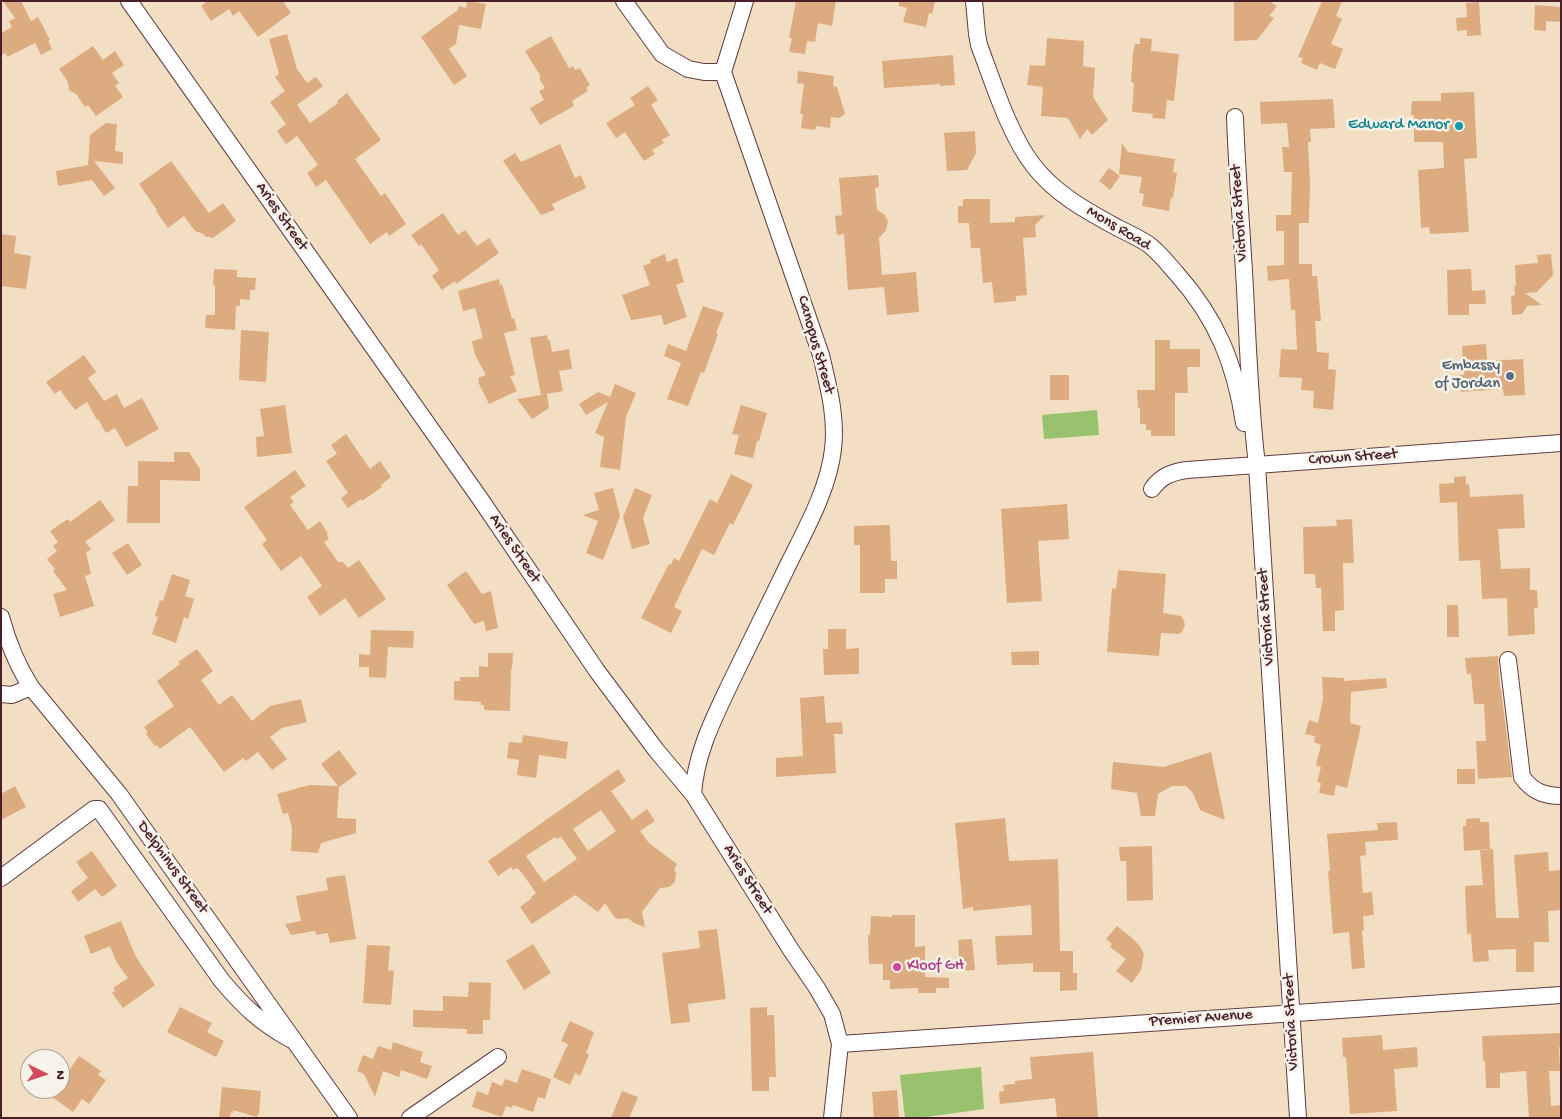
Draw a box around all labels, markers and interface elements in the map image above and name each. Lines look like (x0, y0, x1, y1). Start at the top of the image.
place label: Edward Manor (1348, 116, 1449, 136)
marker: Edward Manor (1453, 120, 1465, 132)
street label: Victoria Street (1227, 164, 1253, 262)
street label: Aries Street (250, 179, 312, 255)
street label: Mons Road (1082, 202, 1154, 256)
street label: Canopus Street (792, 294, 838, 396)
place label: Embassy of Jordan (1435, 357, 1500, 395)
marker: Embassy of Jordan (1504, 370, 1516, 382)
street label: Crown Street (1308, 445, 1398, 471)
street label: Aries Street (484, 511, 544, 587)
street label: Victoria Street (1254, 568, 1280, 666)
street label: Delphinus Street (132, 818, 212, 918)
street label: Aries Street (718, 841, 776, 919)
place label: Kloof GH (907, 957, 964, 977)
marker: Kloof GH (891, 961, 903, 973)
street label: Victoria Street (1280, 973, 1304, 1071)
street label: Premier Avenue (1149, 1006, 1253, 1032)
north arrow (20, 1049, 70, 1099)
text: N (51, 1070, 68, 1080)

